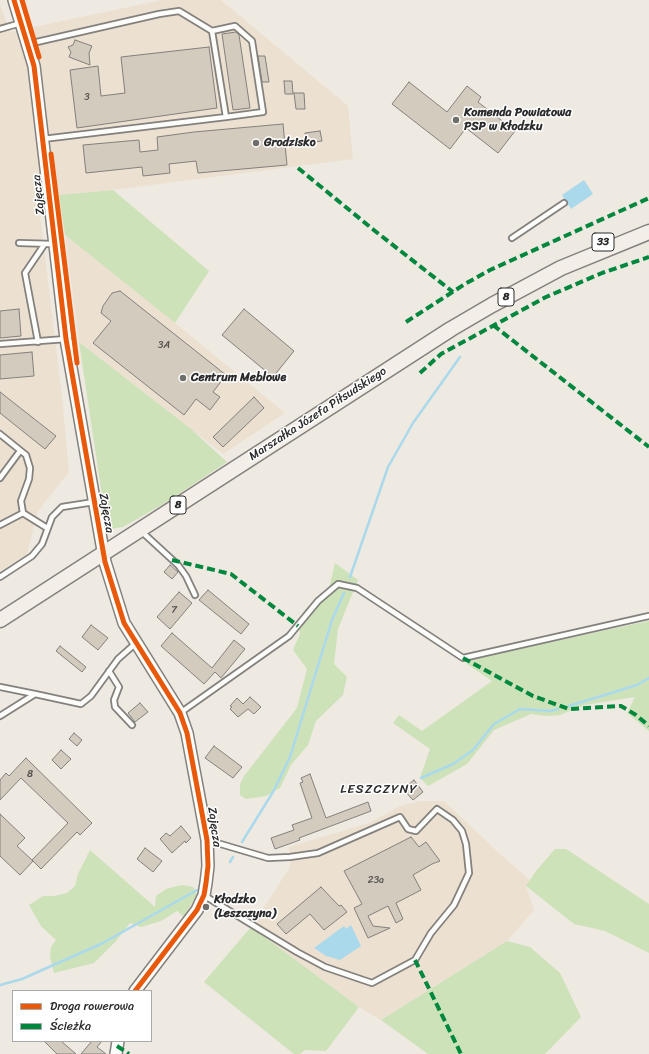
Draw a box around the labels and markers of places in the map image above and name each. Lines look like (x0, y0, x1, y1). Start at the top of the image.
place label: Komenda Powiatowa PSP w Kłodzku (464, 106, 571, 134)
marker: Komenda Powiatowa PSP w Kłodzku (451, 115, 461, 125)
place label: Grodzisko (264, 136, 316, 150)
marker: Grodzisko (251, 138, 261, 148)
place label: Centrum Meblowe (191, 371, 286, 385)
marker: Centrum Meblowe (178, 373, 188, 383)
place label: Kłodzko (Leszczyna) (214, 893, 276, 921)
marker: Kłodzko (Leszczyna) (201, 902, 211, 912)

